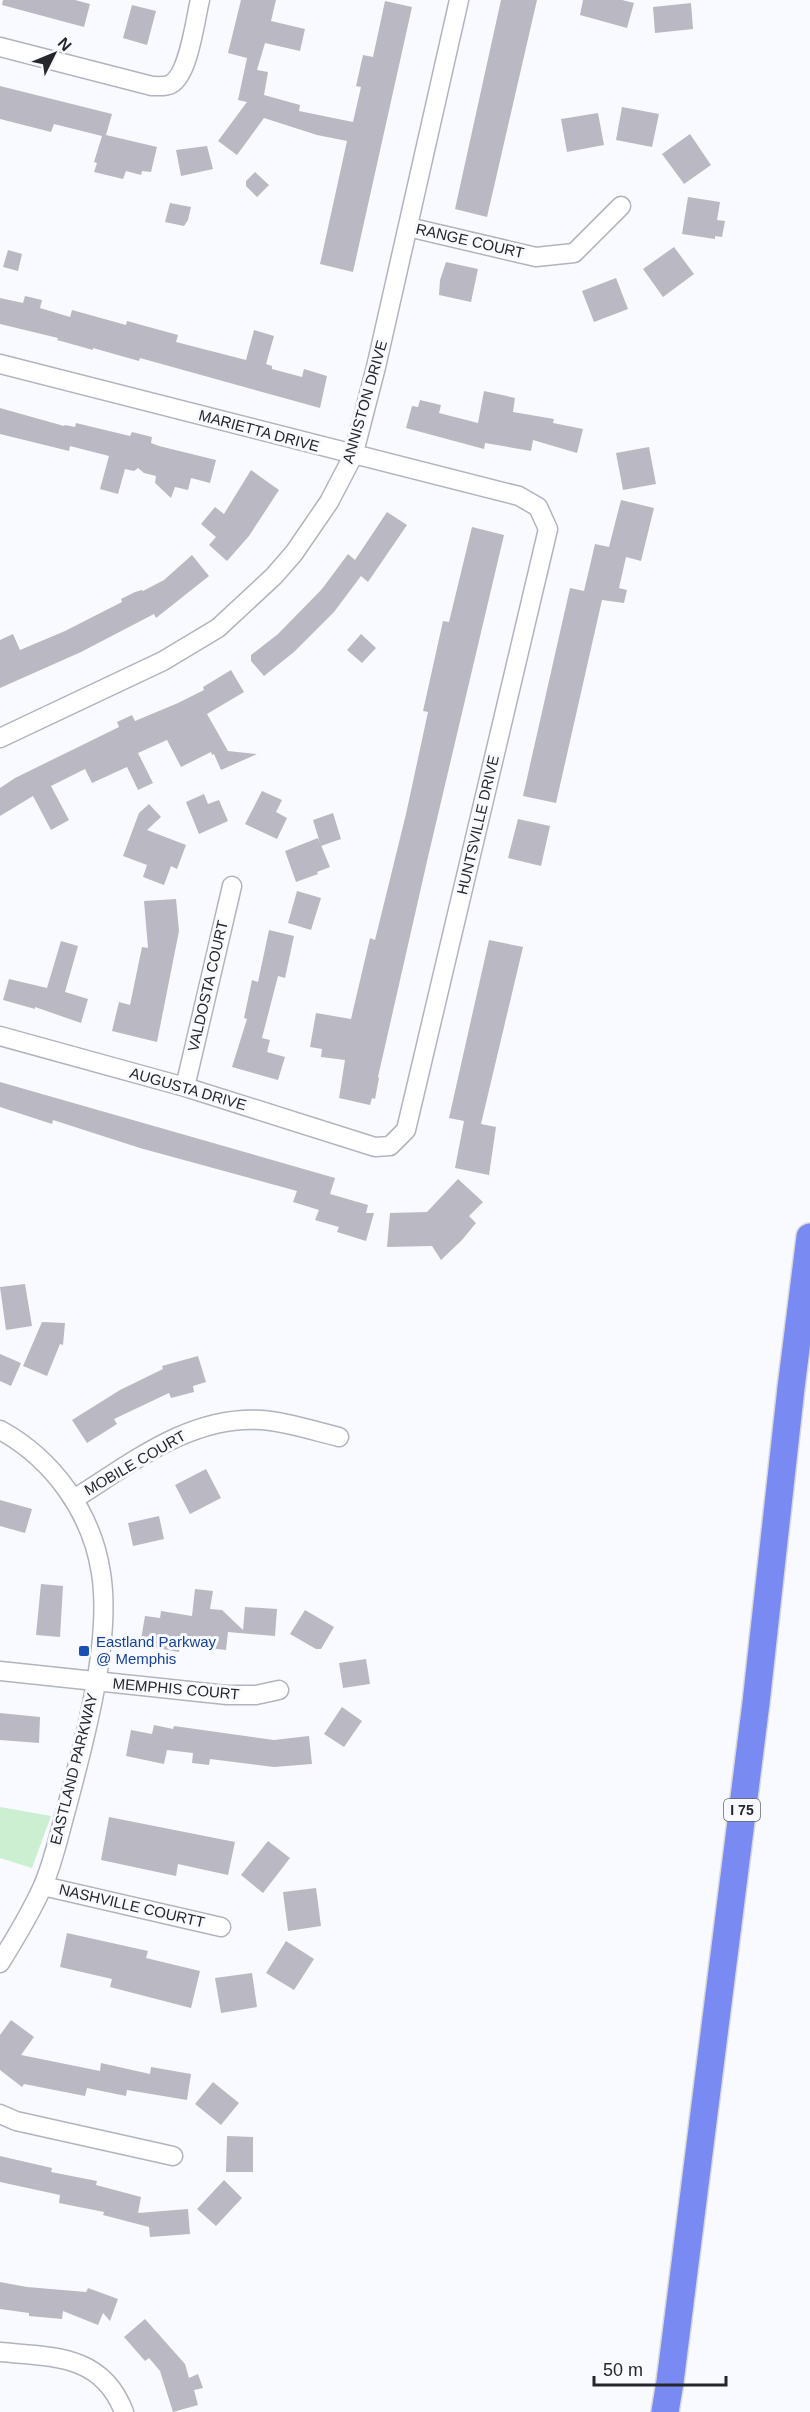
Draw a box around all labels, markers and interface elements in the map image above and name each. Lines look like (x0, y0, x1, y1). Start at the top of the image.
north arrow (24, 24, 84, 84)
text: N (54, 34, 75, 54)
street label: RANGE COURT (414, 220, 526, 261)
street label: ANNISTON DRIVE (339, 338, 390, 465)
street label: MARIETTA DRIVE (197, 406, 321, 455)
street label: HUNTSVILLE DRIVE (453, 754, 502, 896)
street label: VALDOSTA COURT (184, 919, 231, 1053)
street label: AUGUSTA DRIVE (128, 1064, 248, 1113)
street label: MOBILE COURT (81, 1427, 188, 1498)
place label: Eastland Parkway @ Memphis (96, 1633, 217, 1667)
marker: Eastland Parkway @ Memphis (77, 1644, 91, 1658)
street label: MEMPHIS COURT (112, 1674, 240, 1703)
street label: EASTLAND PARKWAY (46, 1691, 101, 1846)
road number: I 75 (724, 1799, 760, 1821)
street label: NASHVILLE COURTT (58, 1880, 207, 1931)
scale bar (594, 2349, 726, 2387)
text: 50 m (603, 2360, 643, 2380)

